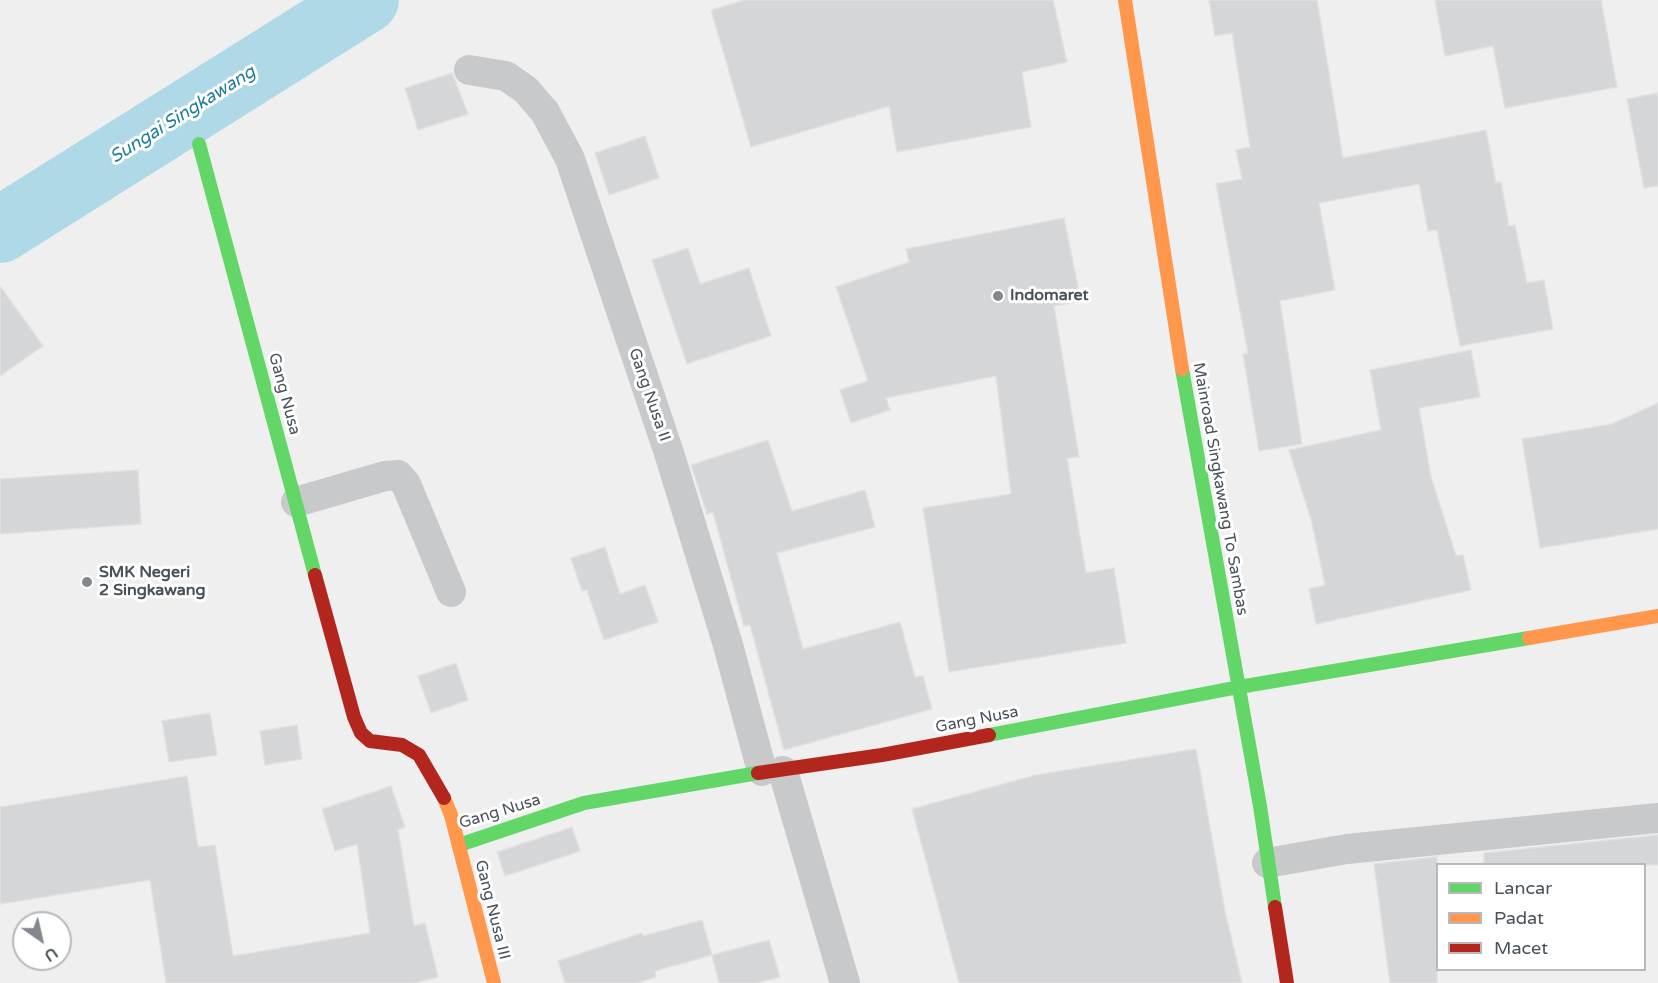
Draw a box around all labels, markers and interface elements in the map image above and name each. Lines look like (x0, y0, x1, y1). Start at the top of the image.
water label: Sungai Singkawang (106, 61, 260, 169)
place label: Indomaret (1010, 286, 1089, 306)
marker: Indomaret (991, 289, 1005, 303)
street label: Gang Nusa II (624, 346, 674, 444)
street label: Gang Nusa (264, 351, 304, 437)
street label: Mainroad Singkawang To Sambas (1188, 361, 1252, 617)
place label: SMK Negeri 2 Singkawang (99, 563, 206, 601)
marker: SMK Negeri 2 Singkawang (80, 575, 94, 589)
street label: Gang Nusa (934, 703, 1020, 737)
street label: Gang Nusa (457, 791, 543, 833)
street label: Gang Nusa III (470, 858, 514, 962)
legend (1436, 863, 1646, 971)
text: Lancar (1494, 877, 1552, 899)
text: Padat (1494, 907, 1544, 929)
north arrow (12, 911, 72, 971)
text: Macet (1494, 937, 1548, 959)
text: U (40, 943, 62, 966)

